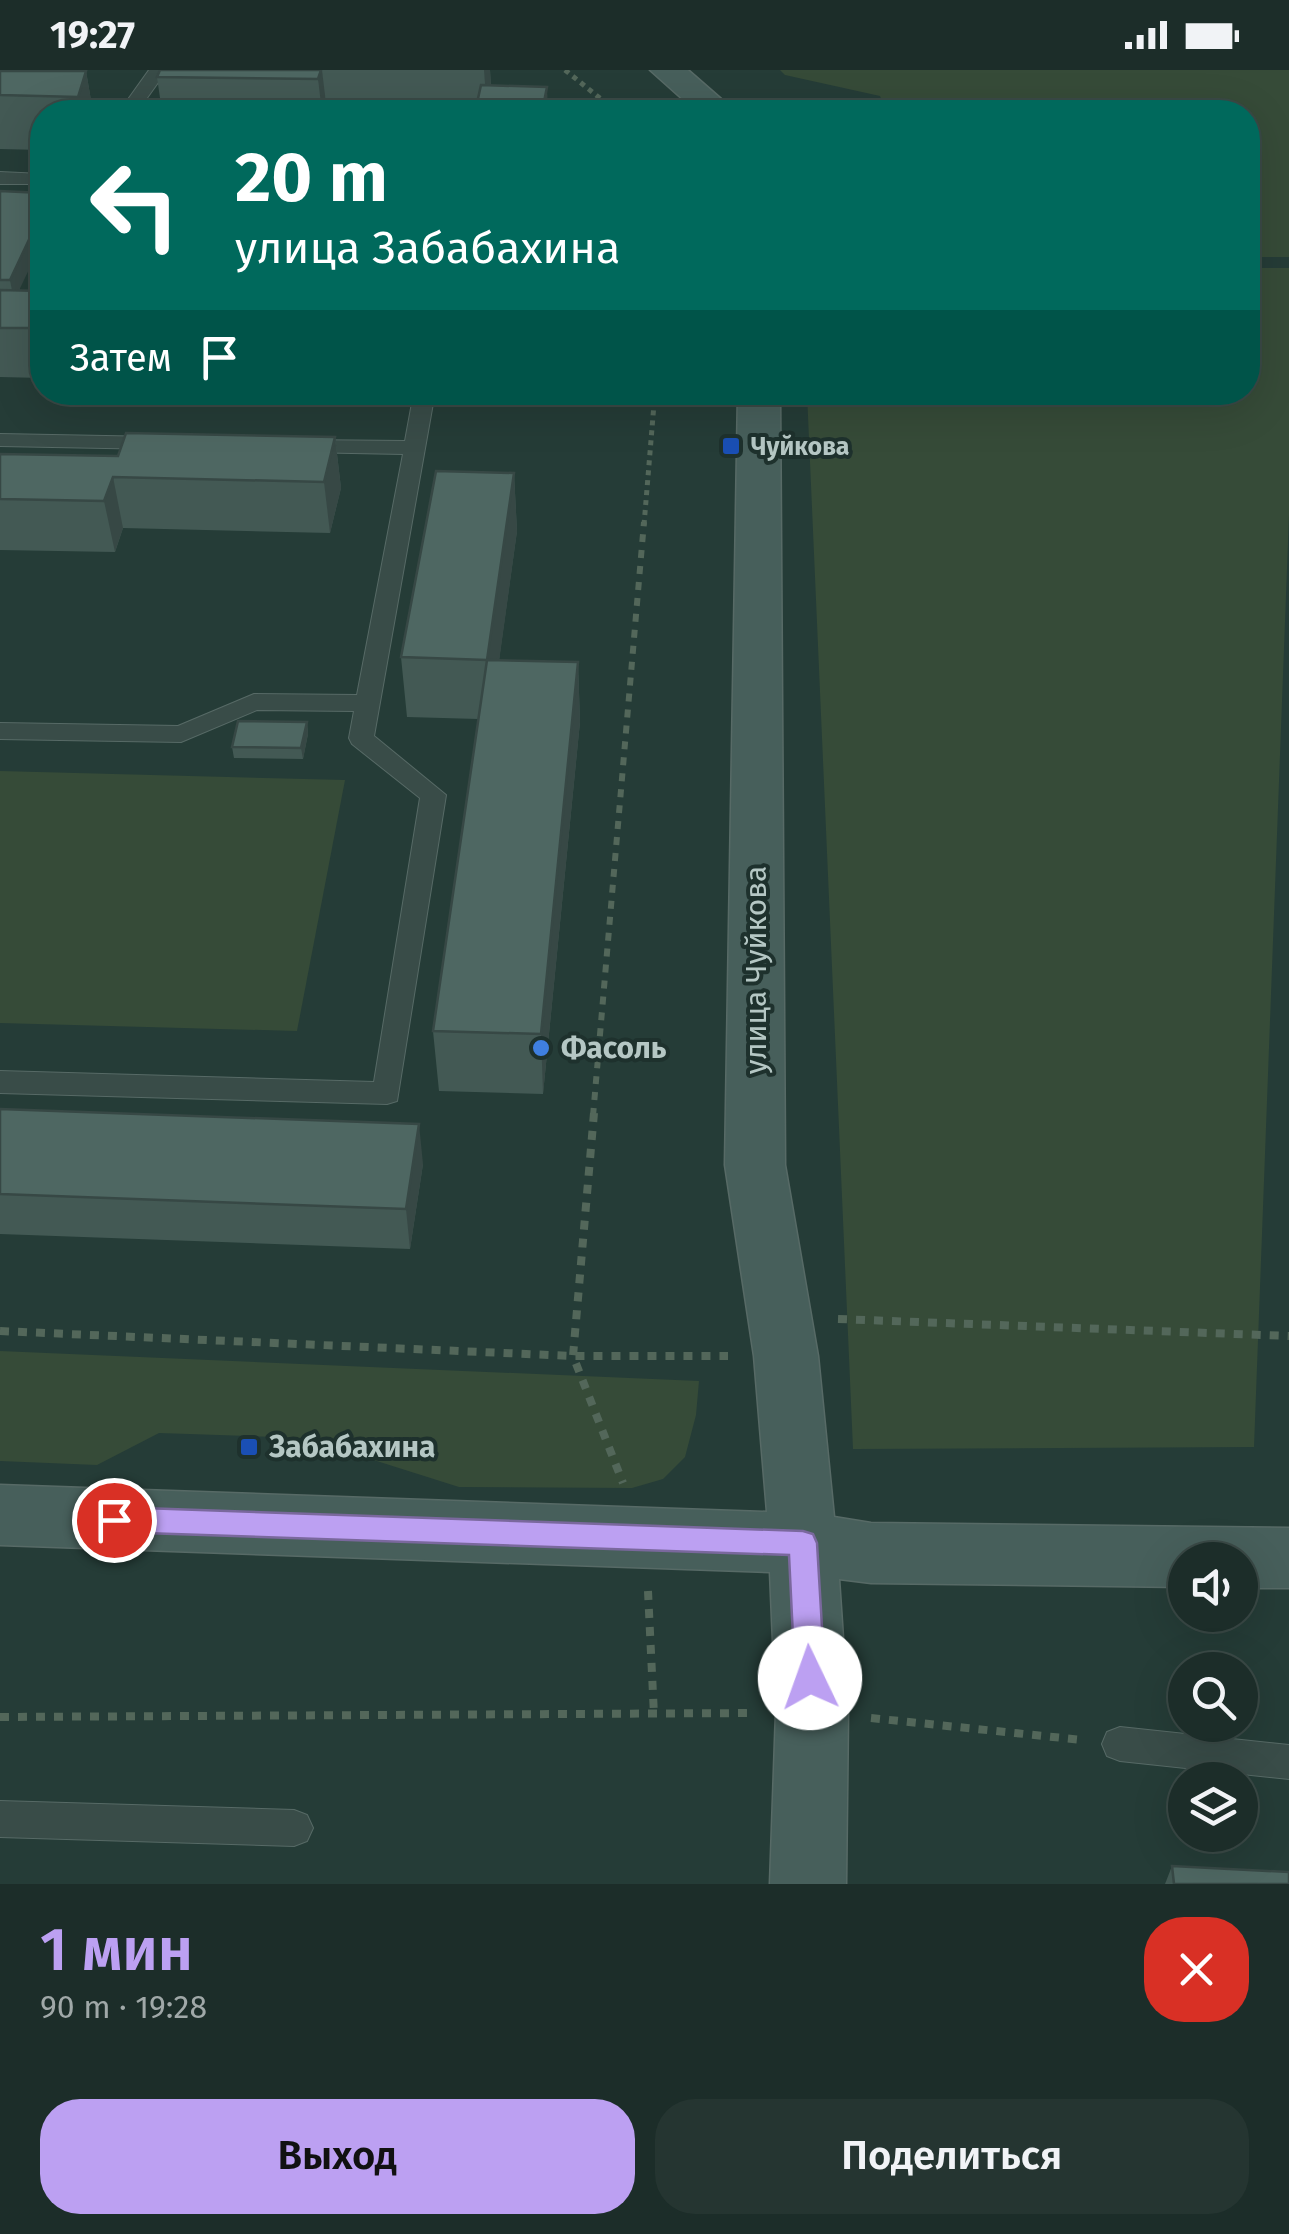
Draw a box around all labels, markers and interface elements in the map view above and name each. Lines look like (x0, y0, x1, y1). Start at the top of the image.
text: 19:27 (50, 12, 135, 58)
text: 20 m (235, 136, 388, 220)
icon: left (70, 140, 200, 270)
text: улица Забабахина (235, 221, 620, 275)
icon: arrive (192, 330, 247, 385)
text: Затем (70, 335, 172, 381)
place label: Чуйкова (751, 432, 850, 462)
marker: Чуйкова (720, 435, 742, 457)
street label: улица Чуйкова (738, 866, 774, 1074)
place label: Фасоль (561, 1030, 667, 1066)
marker: Фасоль (530, 1037, 552, 1059)
place label: Забабахина (268, 1429, 435, 1465)
marker: Забабахина (238, 1436, 260, 1458)
pin (72, 1478, 157, 1563)
icon: arrive (87, 1493, 142, 1548)
map controls (1168, 1542, 1258, 1852)
button: sound (1168, 1542, 1258, 1632)
position arrow (758, 1626, 862, 1730)
button: search (1168, 1652, 1258, 1742)
button: layers (1168, 1762, 1258, 1852)
text: 1 мин (40, 1914, 193, 1986)
button: close (1144, 1917, 1249, 2022)
text: 90 m · 19:28 (40, 1988, 207, 2026)
button: Выход (40, 2099, 635, 2214)
button: Поделиться (655, 2099, 1249, 2214)

